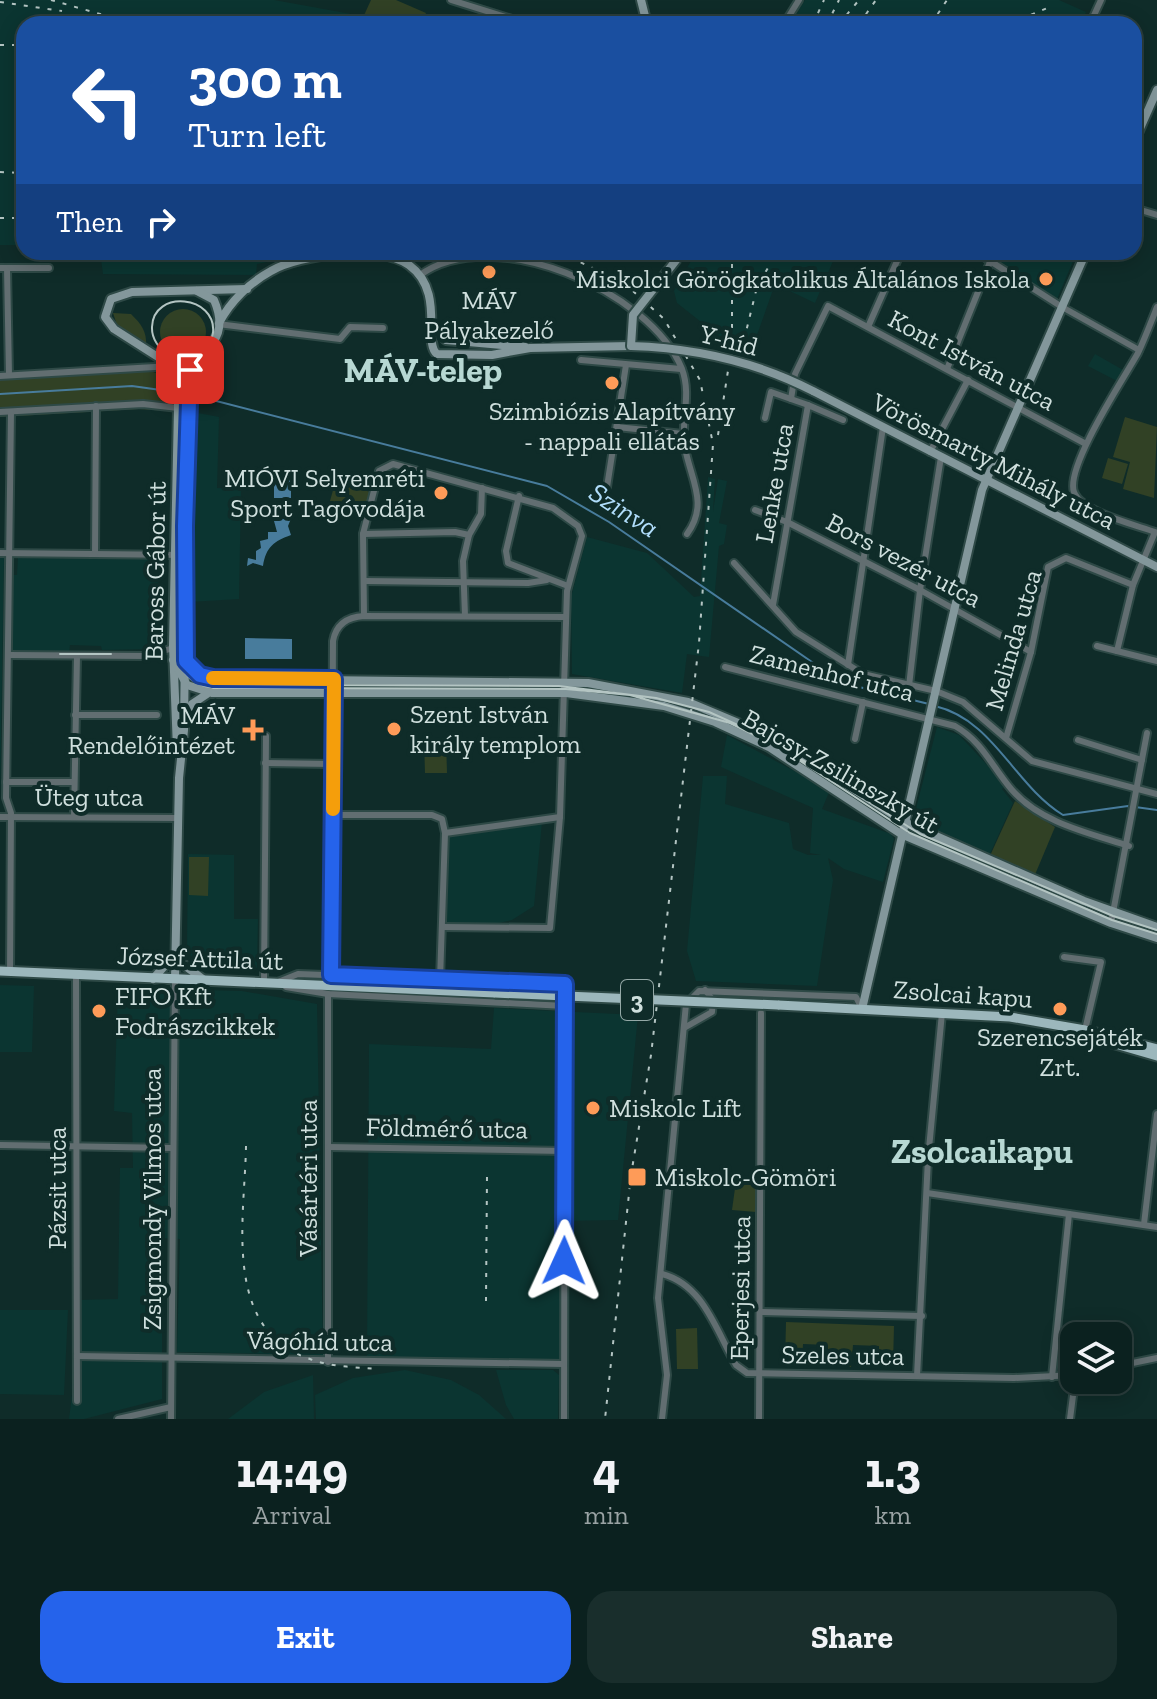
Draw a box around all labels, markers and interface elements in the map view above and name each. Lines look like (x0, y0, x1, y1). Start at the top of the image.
text: 300 m (188, 45, 342, 112)
icon: left (56, 48, 160, 152)
text: Turn left (188, 113, 326, 156)
icon: right (139, 200, 183, 244)
text: Then (56, 204, 123, 240)
marker: MÁV Pályakezelő (480, 263, 498, 281)
place label: Miskolci Görögkatolikus Általános Iskola (576, 263, 1030, 295)
marker: Miskolci Görögkatolikus Általános Iskola (1037, 270, 1055, 288)
place label: MÁV Pályakezelő (424, 284, 554, 346)
street label: Kont István utca (883, 303, 1061, 418)
street label: Y-híd (696, 317, 761, 363)
pin (156, 336, 224, 404)
icon: arrive (168, 348, 212, 392)
district label: MÁV-telep (344, 350, 502, 391)
marker: Szimbiózis Alapítvány - nappali ellátás (603, 374, 621, 392)
street label: Vörösmarty Mihály utca (866, 385, 1122, 537)
place label: Szimbiózis Alapítvány - nappali ellátás (489, 395, 736, 457)
street label: Lenke utca (748, 420, 800, 546)
place label: MIÓVI Selyemréti Sport Tagóvodája (224, 462, 425, 524)
water label: Szinva (583, 476, 665, 544)
street label: Baross Gábor út (137, 481, 173, 661)
marker: MIÓVI Selyemréti Sport Tagóvodája (432, 484, 450, 502)
street label: Bors vezér utca (821, 506, 987, 615)
street label: Melinda utca (978, 565, 1049, 714)
street label: Zamenhof utca (747, 637, 918, 709)
place label: Szent István király templom (410, 698, 581, 760)
place label: MÁV Rendelőintézet (67, 699, 235, 761)
street label: Bajcsy-Zsilinszky út (737, 702, 945, 841)
marker: MÁV Rendelőintézet (242, 719, 264, 741)
marker: Szent István király templom (385, 720, 403, 738)
street label: Üteg utca (34, 781, 144, 813)
street label: József Attila út (116, 939, 284, 977)
street label: Zsolcai kapu (892, 973, 1034, 1015)
place label: FIFO Kft Fodrászcikkek (115, 980, 276, 1042)
road number: 3 (621, 980, 653, 1020)
marker: Szerencsejáték Zrt. (1051, 1000, 1069, 1018)
marker: FIFO Kft Fodrászcikkek (90, 1002, 108, 1020)
place label: Szerencsejáték Zrt. (977, 1021, 1144, 1083)
street label: Zsigmondy Vilmos utca (136, 1067, 168, 1330)
place label: Miskolc Lift (609, 1092, 742, 1124)
street label: Vásártéri utca (292, 1099, 324, 1258)
marker: Miskolc Lift (584, 1099, 602, 1117)
street label: Földmérő utca (366, 1111, 529, 1145)
street label: Pázsit utca (41, 1126, 73, 1249)
district label: Zsolcaikapu (891, 1131, 1073, 1172)
place label: Miskolc-Gömöri (655, 1161, 836, 1193)
marker: Miskolc-Gömöri (626, 1166, 648, 1188)
street label: Eperjesi utca (723, 1215, 757, 1361)
position arrow (522, 1219, 606, 1303)
map controls (1060, 1322, 1132, 1394)
button: layers (1060, 1322, 1132, 1394)
street label: Vágóhíd utca (246, 1324, 394, 1358)
street label: Szeles utca (781, 1338, 905, 1372)
text: 14:49 (236, 1442, 348, 1499)
text: 4 (593, 1442, 620, 1499)
text: 1.3 (865, 1442, 921, 1499)
text: Arrival (253, 1499, 331, 1531)
text: min (584, 1499, 629, 1531)
text: km (875, 1499, 911, 1531)
button: Exit (40, 1591, 571, 1683)
button: Share (587, 1591, 1117, 1683)

